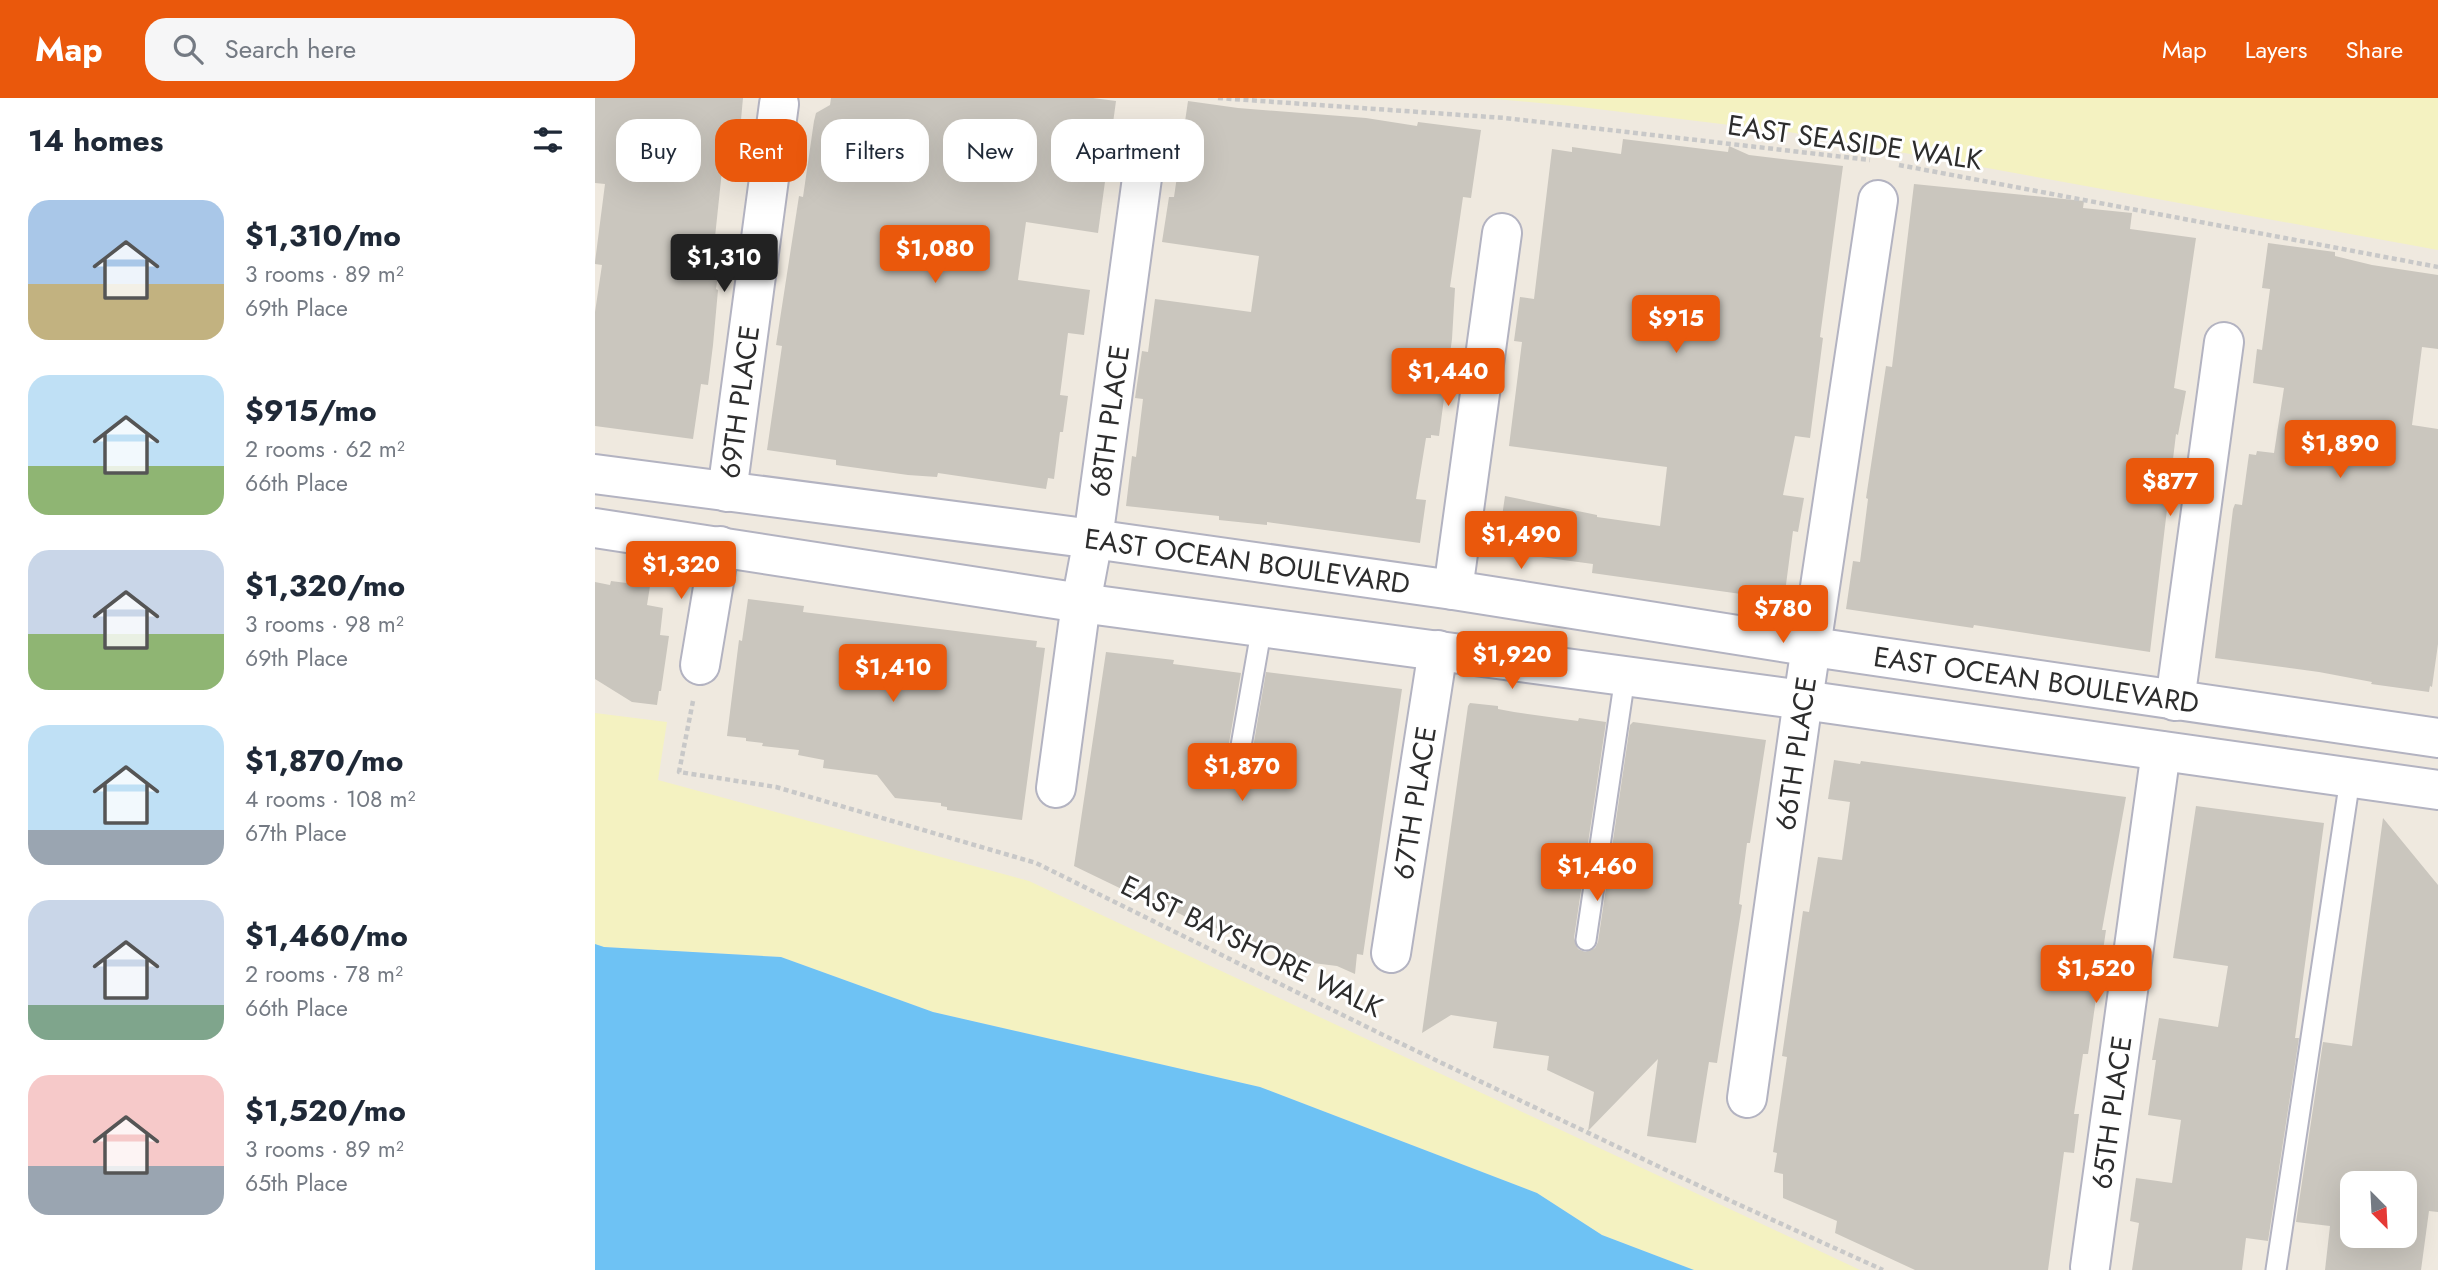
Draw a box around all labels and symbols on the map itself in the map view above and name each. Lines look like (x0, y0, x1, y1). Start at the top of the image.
street label: EAST SEASIDE WALK (1725, 104, 1985, 181)
pin: $1,080 (878, 226, 992, 285)
pin: $1,310 (667, 234, 781, 294)
pin: $915 (1635, 296, 1717, 355)
street label: 69TH PLACE (709, 323, 770, 481)
street label: 68TH PLACE (1079, 342, 1140, 500)
pin: $1,440 (1391, 348, 1505, 408)
pin: $1,890 (2283, 420, 2397, 480)
pin: $877 (2129, 458, 2211, 518)
pin: $1,490 (1464, 512, 1578, 571)
street label: EAST OCEAN BOULEVARD (1082, 518, 1413, 605)
pin: $1,320 (624, 542, 738, 601)
pin: $780 (1742, 586, 1824, 645)
pin: $1,920 (1455, 632, 1569, 691)
street label: EAST OCEAN BOULEVARD (1871, 636, 2202, 724)
pin: $1,410 (836, 644, 950, 704)
street label: 66TH PLACE (1765, 674, 1827, 833)
street label: 67TH PLACE (1383, 723, 1447, 882)
pin: $1,870 (1185, 744, 1299, 803)
pin: $1,460 (1540, 844, 1654, 903)
street label: EAST BAYSHORE WALK (1114, 865, 1390, 1028)
pin: $1,520 (2039, 946, 2153, 1005)
street label: 65TH PLACE (2081, 1033, 2143, 1192)
north arrow (2340, 1171, 2417, 1248)

